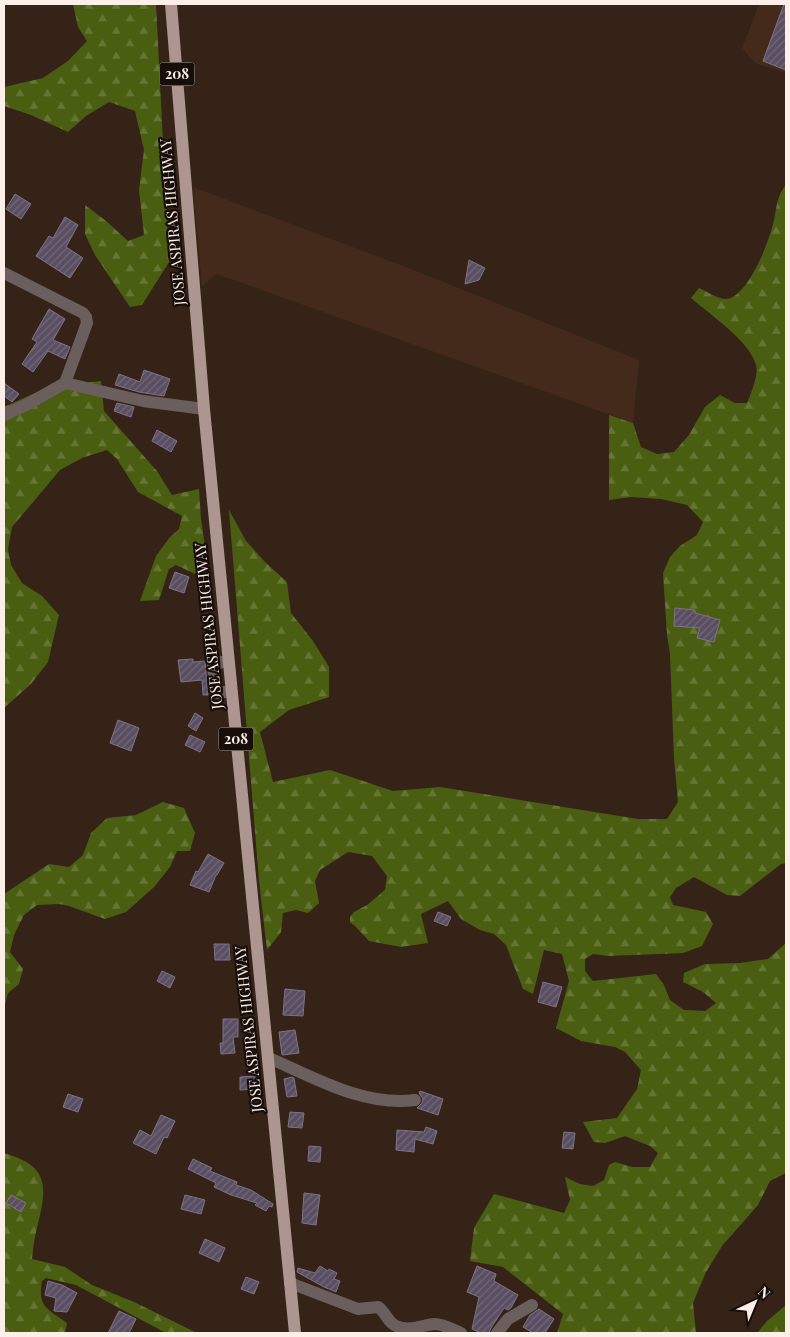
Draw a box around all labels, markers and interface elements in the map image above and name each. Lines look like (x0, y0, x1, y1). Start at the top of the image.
road number: 208 (160, 62, 194, 86)
street label: JOSE ASPIRAS HIGHWAY (155, 138, 189, 307)
street label: JOSE ASPIRAS HIGHWAY (189, 542, 227, 711)
road number: 208 (218, 728, 254, 751)
street label: JOSE ASPIRAS HIGHWAY (229, 945, 267, 1114)
north arrow (730, 1277, 780, 1327)
text: N (754, 1282, 775, 1303)

